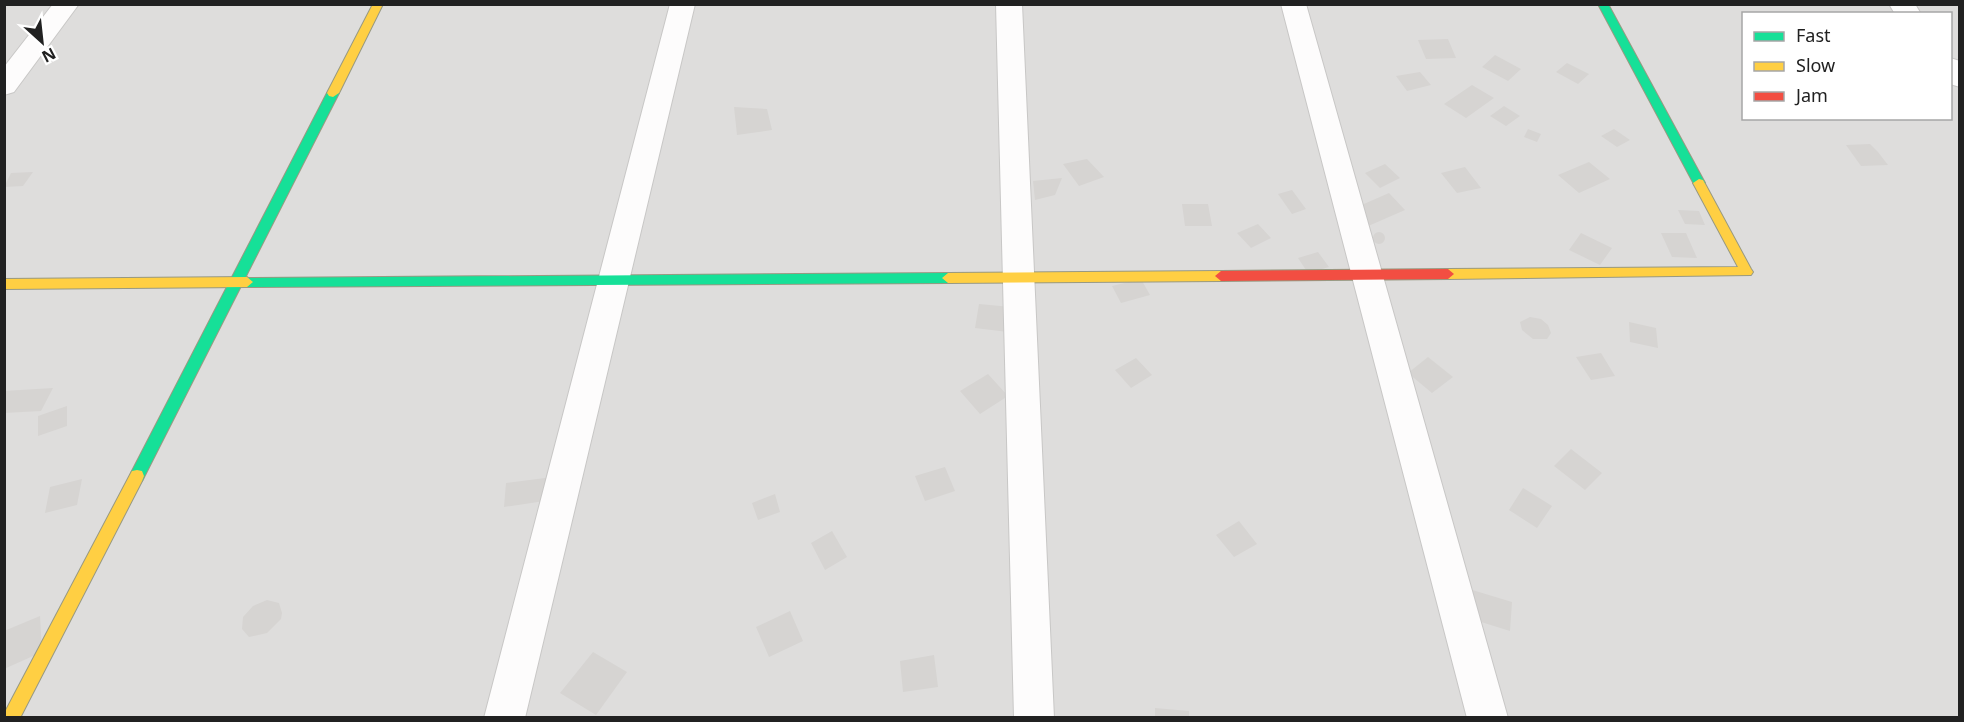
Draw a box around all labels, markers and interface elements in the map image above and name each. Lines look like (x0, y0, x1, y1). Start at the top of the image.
north arrow (12, 12, 72, 72)
legend (1742, 12, 1952, 120)
text: Fast (1796, 23, 1831, 47)
text: N (38, 43, 60, 68)
text: Slow (1796, 53, 1835, 77)
text: Jam (1794, 83, 1828, 107)

